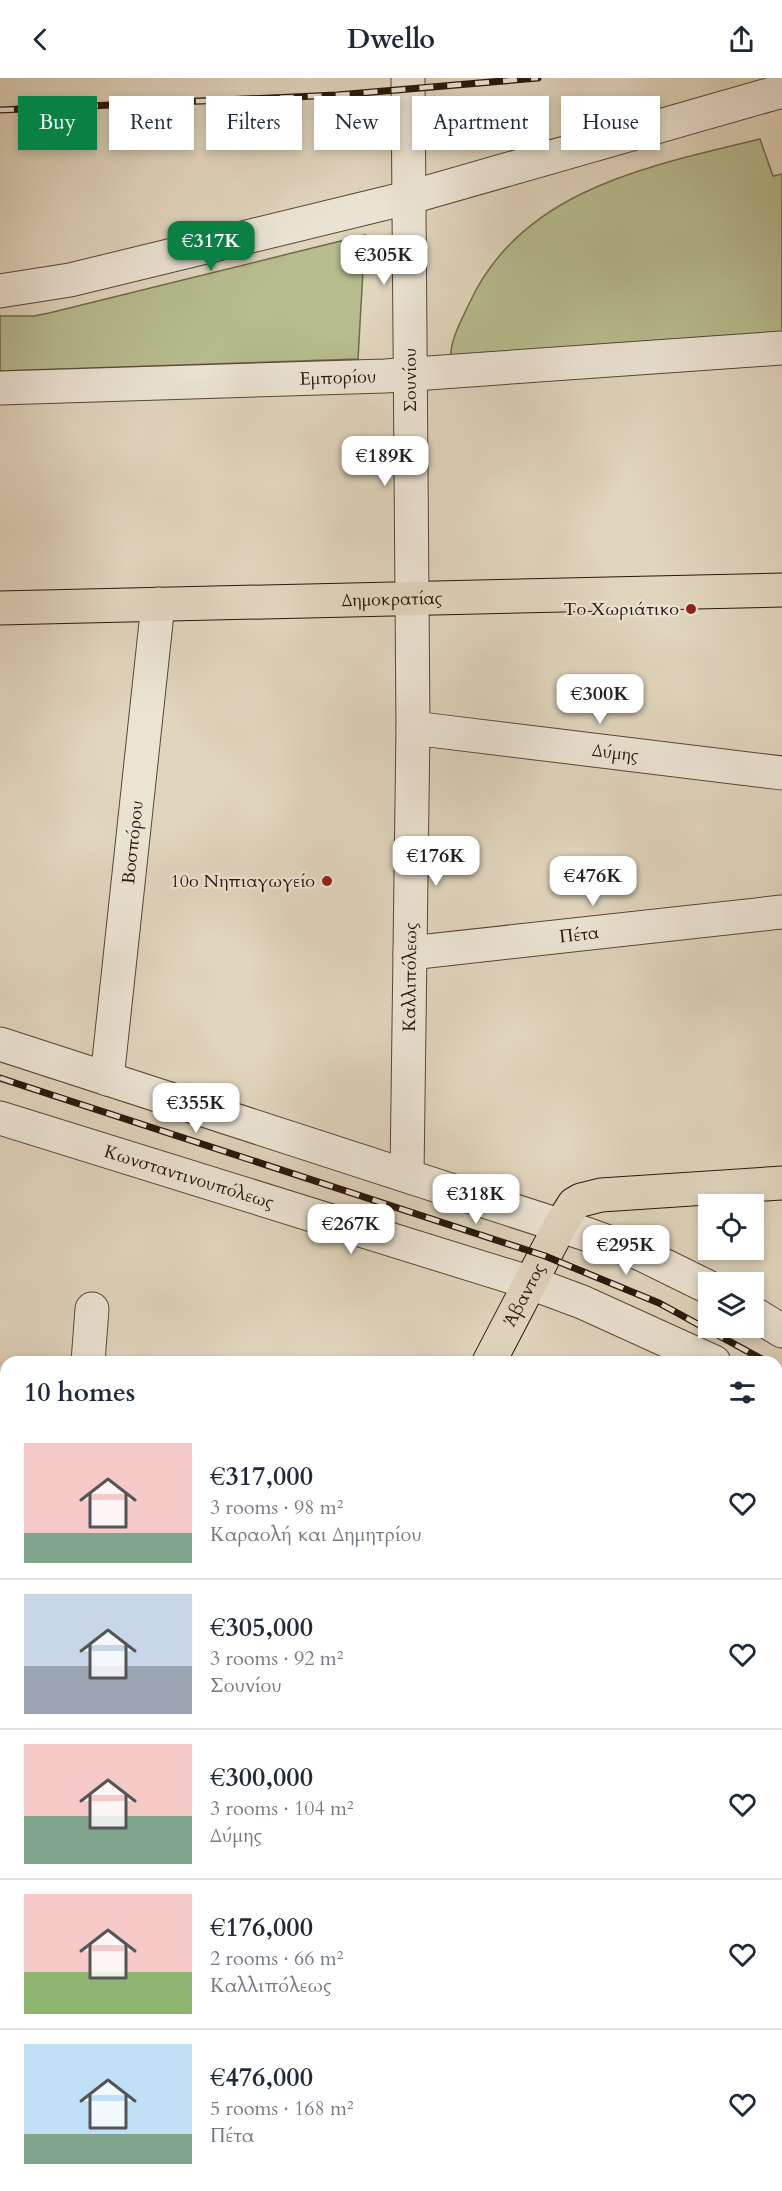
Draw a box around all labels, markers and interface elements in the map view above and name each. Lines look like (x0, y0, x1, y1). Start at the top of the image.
text: Dwello (347, 21, 435, 58)
icon: back (24, 23, 57, 56)
icon: share (725, 23, 758, 56)
chip: Buy (18, 96, 97, 150)
chip: Rent (109, 96, 194, 150)
chip: Filters (206, 96, 302, 150)
chip: New (314, 96, 400, 150)
chip: Apartment (412, 96, 549, 150)
chip: House (561, 96, 660, 150)
pin: €317K (169, 221, 253, 272)
text: €317K (182, 227, 240, 254)
pin: €305K (342, 235, 426, 286)
text: €305K (355, 241, 413, 268)
street label: Σουνίου (398, 348, 423, 412)
street label: Εμπορίου (299, 364, 377, 392)
pin: €189K (343, 436, 427, 487)
text: €189K (356, 442, 414, 469)
street label: Δημοκρατίας (341, 586, 443, 613)
place label: Το Χωριάτικο (563, 597, 679, 622)
marker: Το Χωριάτικο (684, 602, 698, 616)
pin: €300K (558, 674, 642, 725)
text: €300K (571, 680, 629, 707)
street label: Δύμης (591, 738, 640, 768)
street label: Βοσπόρου (116, 799, 150, 886)
pin: €176K (394, 836, 478, 887)
text: €176K (407, 842, 465, 869)
pin: €476K (551, 856, 635, 907)
text: €476K (564, 862, 622, 889)
place label: 10ο Νηπιαγωγείο (171, 869, 315, 894)
marker: 10ο Νηπιαγωγείο (320, 874, 334, 888)
street label: Πέτα (558, 920, 600, 949)
street label: Καλλιπόλεως (397, 922, 423, 1032)
pin: €355K (154, 1083, 238, 1134)
text: €355K (167, 1089, 225, 1116)
street label: Κωνσταντινουπόλεως (101, 1139, 277, 1215)
pin: €318K (434, 1174, 518, 1225)
text: €318K (447, 1180, 505, 1207)
map controls (698, 1194, 764, 1338)
button: locate (698, 1194, 764, 1260)
pin: €267K (309, 1204, 393, 1255)
text: €267K (322, 1210, 380, 1237)
pin: €295K (584, 1225, 668, 1276)
text: €295K (597, 1231, 655, 1258)
street label: Άβαντος (498, 1258, 552, 1331)
button: layers (698, 1272, 764, 1338)
text: 10 homes (24, 1375, 135, 1410)
icon: filters (726, 1376, 759, 1409)
text: €317,000 (210, 1459, 313, 1494)
icon: home (72, 1467, 144, 1539)
icon: heart (726, 1487, 759, 1520)
text: 3 rooms · 98 m² (210, 1494, 343, 1521)
text: Καραολή και Δημητρίου (210, 1521, 422, 1548)
text: €305,000 (210, 1610, 313, 1645)
icon: home (72, 1618, 144, 1690)
icon: heart (726, 1638, 759, 1671)
text: 3 rooms · 92 m² (210, 1645, 343, 1672)
text: Σουνίου (210, 1672, 282, 1699)
text: €300,000 (210, 1760, 313, 1795)
icon: home (72, 1768, 144, 1840)
icon: heart (726, 1788, 759, 1821)
text: 3 rooms · 104 m² (210, 1795, 354, 1822)
text: Δύμης (210, 1822, 262, 1849)
text: €176,000 (210, 1910, 313, 1945)
icon: home (72, 1918, 144, 1990)
icon: heart (726, 1938, 759, 1971)
text: 2 rooms · 66 m² (210, 1945, 343, 1972)
text: Καλλιπόλεως (210, 1972, 332, 1999)
text: €476,000 (210, 2060, 313, 2095)
icon: home (72, 2068, 144, 2140)
icon: heart (726, 2088, 759, 2121)
text: 5 rooms · 168 m² (210, 2095, 354, 2122)
text: Πέτα (210, 2122, 254, 2149)

